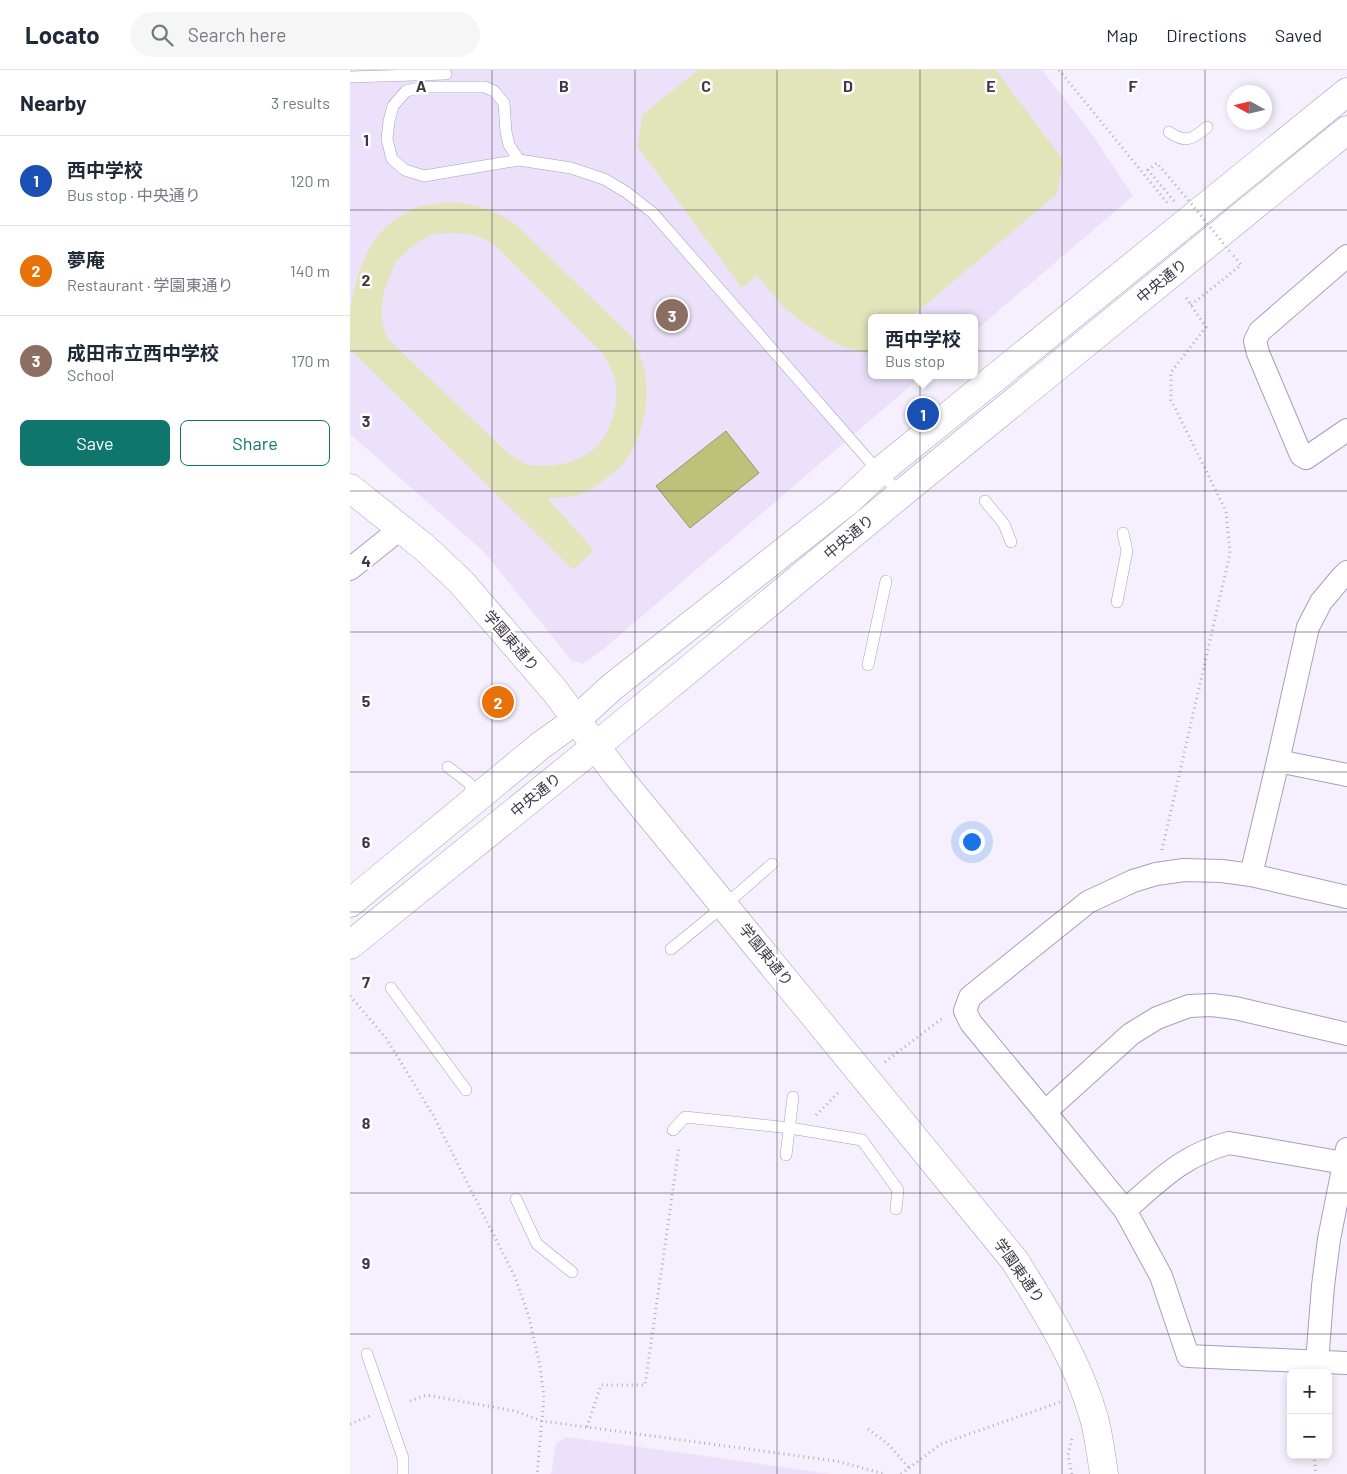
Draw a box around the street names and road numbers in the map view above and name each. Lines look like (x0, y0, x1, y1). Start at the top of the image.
street label: 中央通り (1132, 254, 1190, 306)
street label: 中央通り (820, 510, 877, 562)
street label: 学園東通り (480, 606, 543, 675)
street label: 中央通り (506, 768, 564, 820)
street label: 学園東通り (736, 920, 797, 989)
street label: 学園東通り (991, 1235, 1049, 1306)

